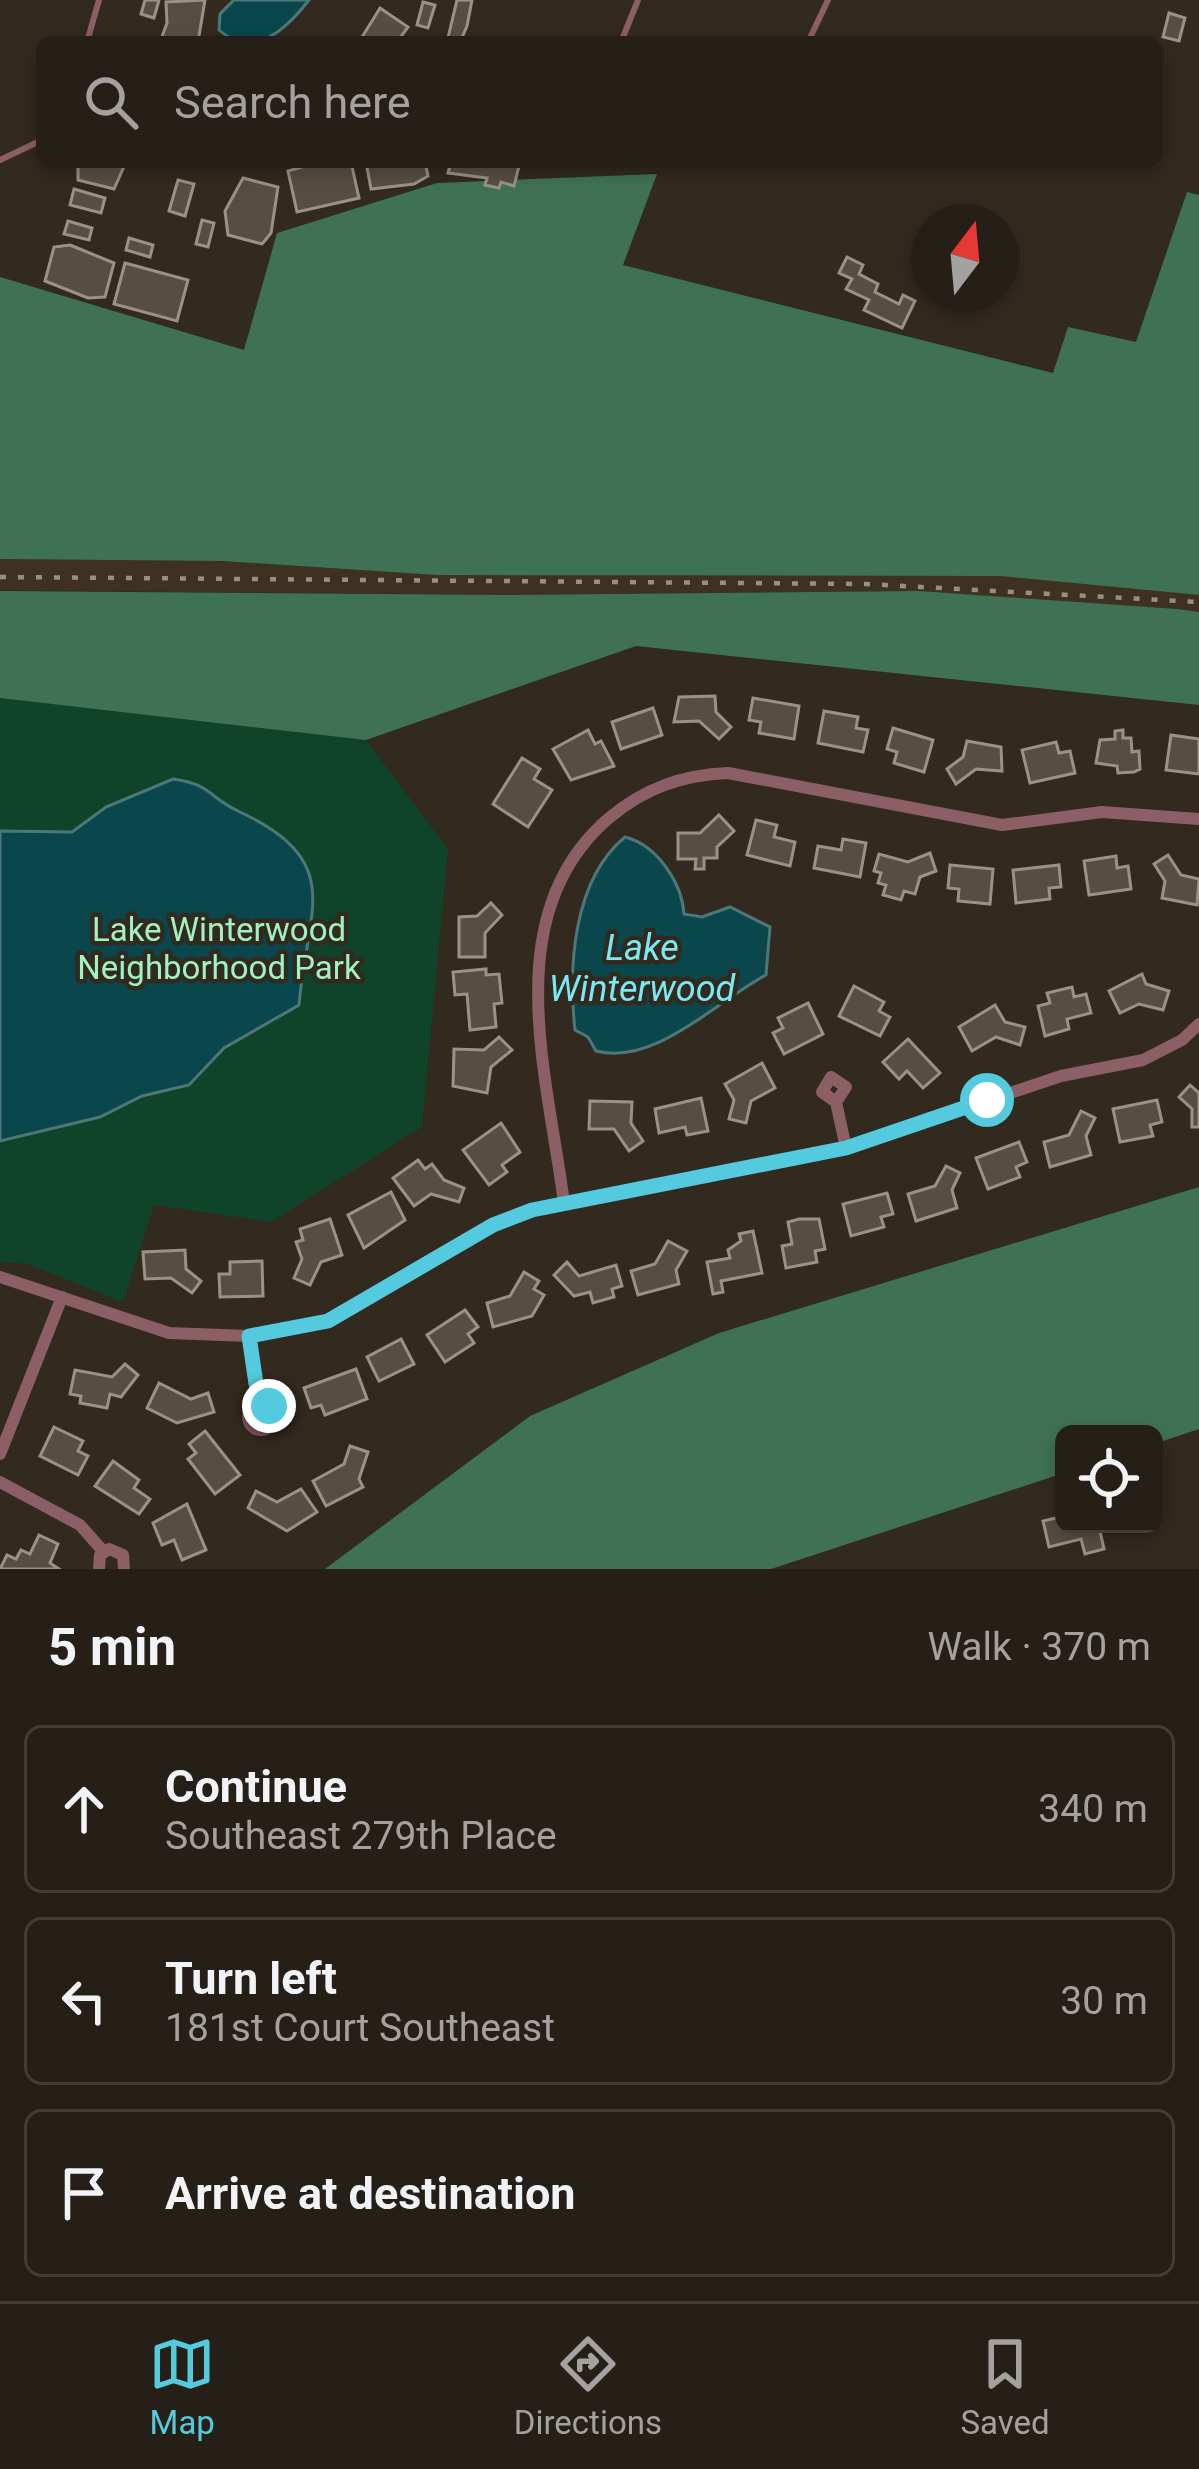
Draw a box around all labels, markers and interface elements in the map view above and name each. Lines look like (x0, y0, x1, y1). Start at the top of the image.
search box (36, 36, 1163, 168)
icon: search (78, 69, 144, 135)
text: Search here (174, 76, 411, 129)
north arrow (911, 204, 1019, 312)
park label: Lake Winterwood Neighborhood Park (77, 910, 361, 987)
water label: Lake Winterwood (549, 927, 737, 1010)
route start (960, 1073, 1014, 1127)
route end (242, 1379, 296, 1433)
map controls (1055, 1425, 1163, 1533)
button: locate (1055, 1425, 1163, 1533)
text: 5 min (48, 1618, 176, 1677)
text: Walk · 370 m (927, 1624, 1151, 1670)
text: Continue (165, 1760, 347, 1813)
icon: ahead (51, 1776, 117, 1842)
text: 340 m (1038, 1786, 1148, 1832)
text: Southeast 279th Place (165, 1813, 557, 1859)
text: Turn left (165, 1952, 337, 2005)
icon: left (51, 1968, 117, 2034)
text: 30 m (1060, 1978, 1148, 2024)
text: 181st Court Southeast (165, 2005, 555, 2051)
icon: arrive (51, 2160, 117, 2226)
text: Arrive at destination (165, 2167, 576, 2220)
tab: Map (149, 2331, 215, 2442)
tab: Directions (514, 2331, 662, 2442)
tab: Saved (961, 2331, 1050, 2442)

